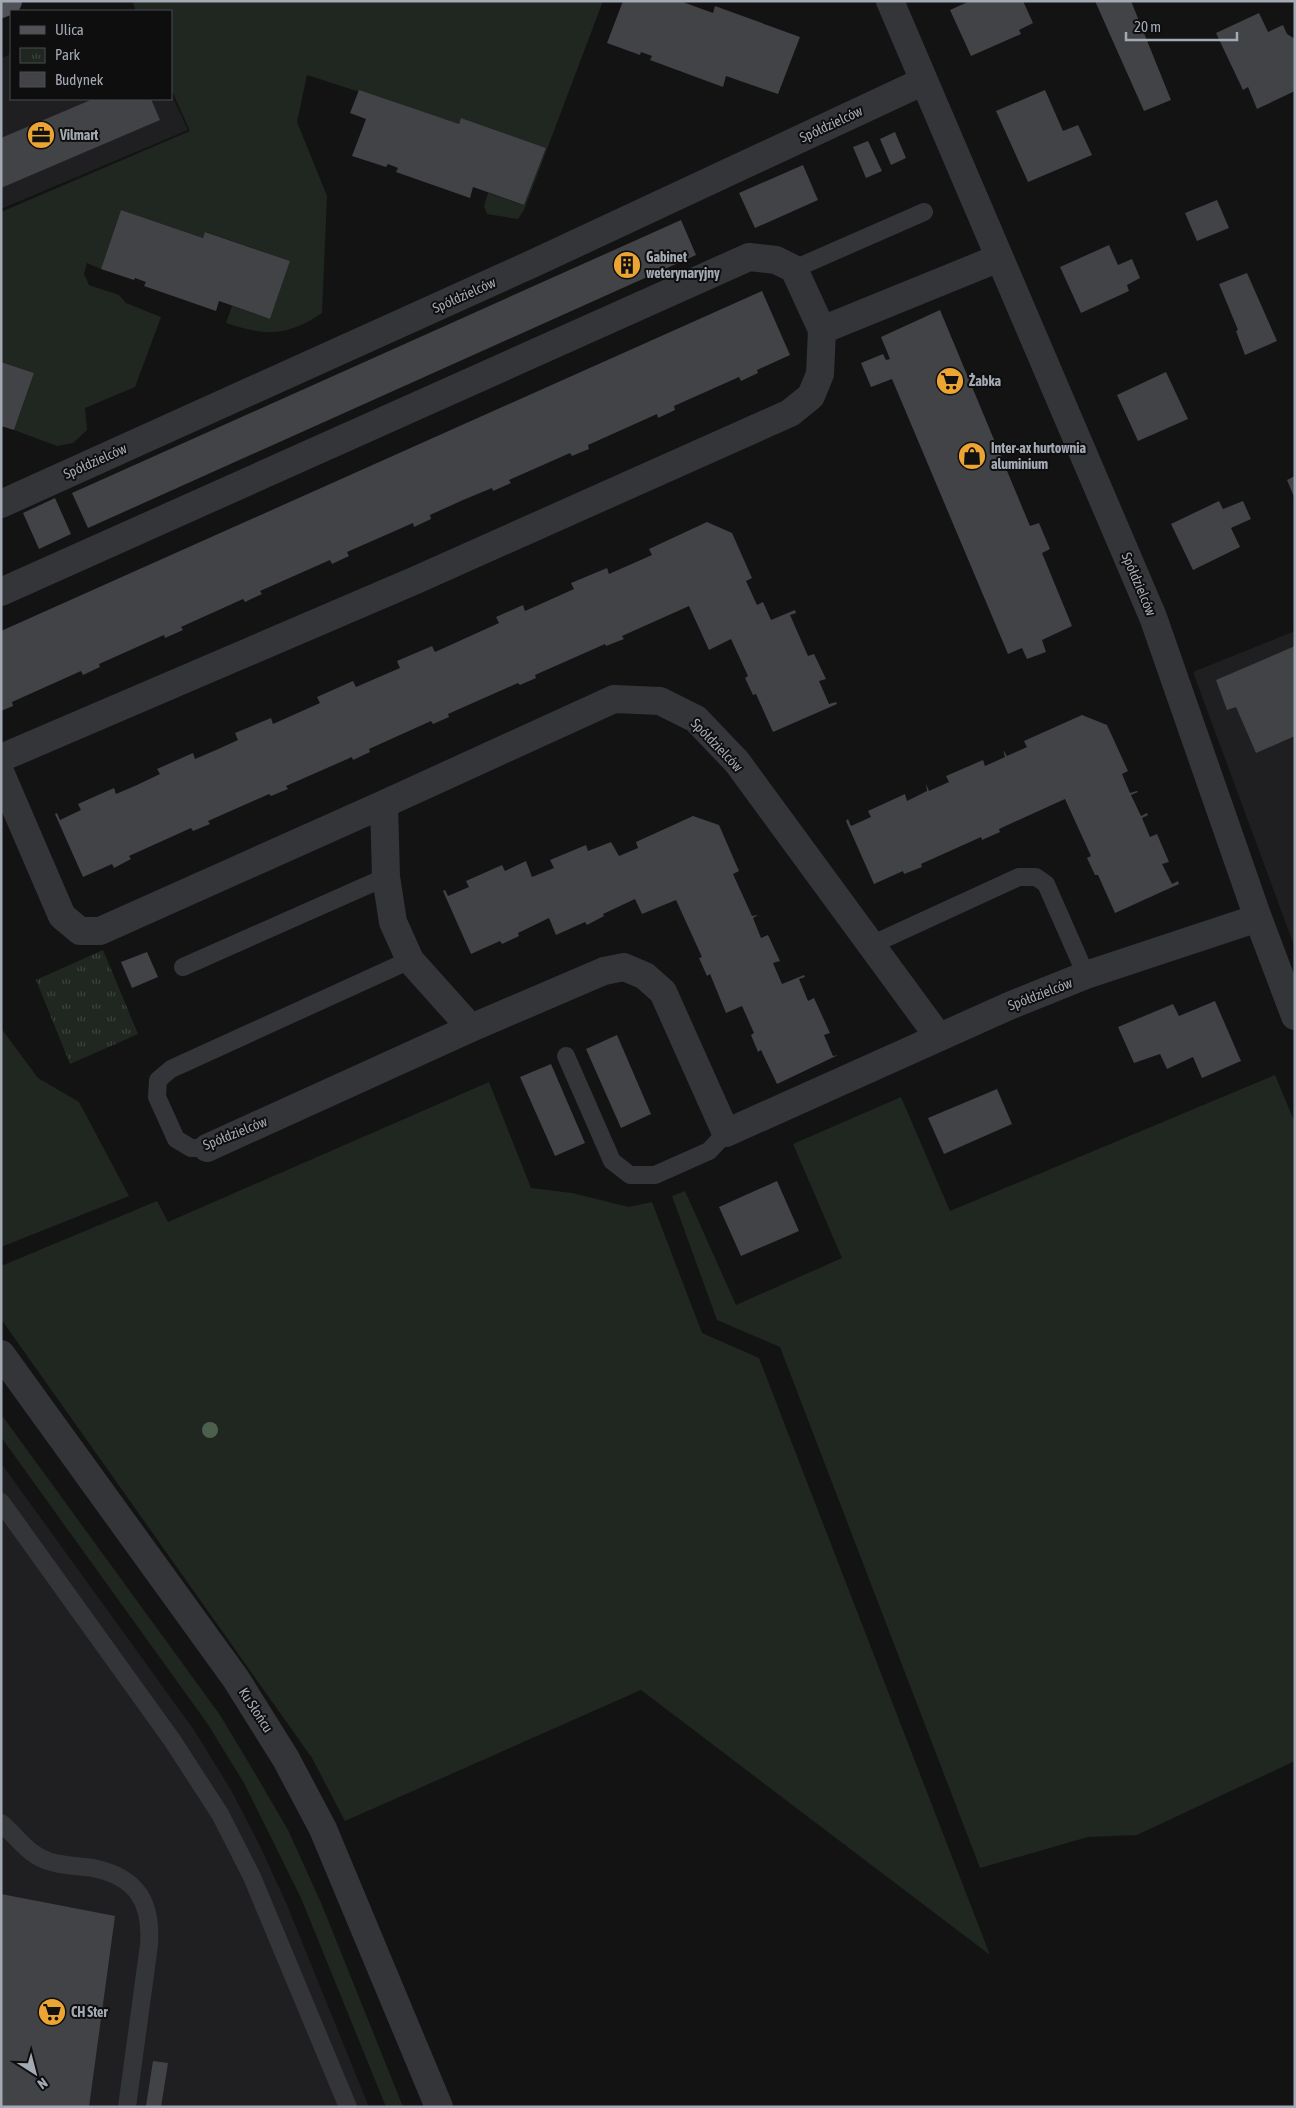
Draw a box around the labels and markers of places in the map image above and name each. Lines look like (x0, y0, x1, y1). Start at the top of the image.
office icon: Vilmart (26, 120, 56, 150)
place label: Vilmart (59, 127, 98, 143)
place label: Gabinet weterynaryjny (646, 249, 720, 281)
building icon: Gabinet weterynaryjny (612, 250, 642, 280)
supermarket icon: Żabka (935, 366, 965, 396)
place label: Żabka (969, 372, 1002, 389)
place label: Inter-ax hurtownia aluminium (991, 440, 1087, 472)
shop icon: Inter-ax hurtownia aluminium (957, 441, 987, 471)
supermarket icon: CH Ster (37, 1997, 67, 2027)
place label: CH Ster (71, 2004, 108, 2020)

